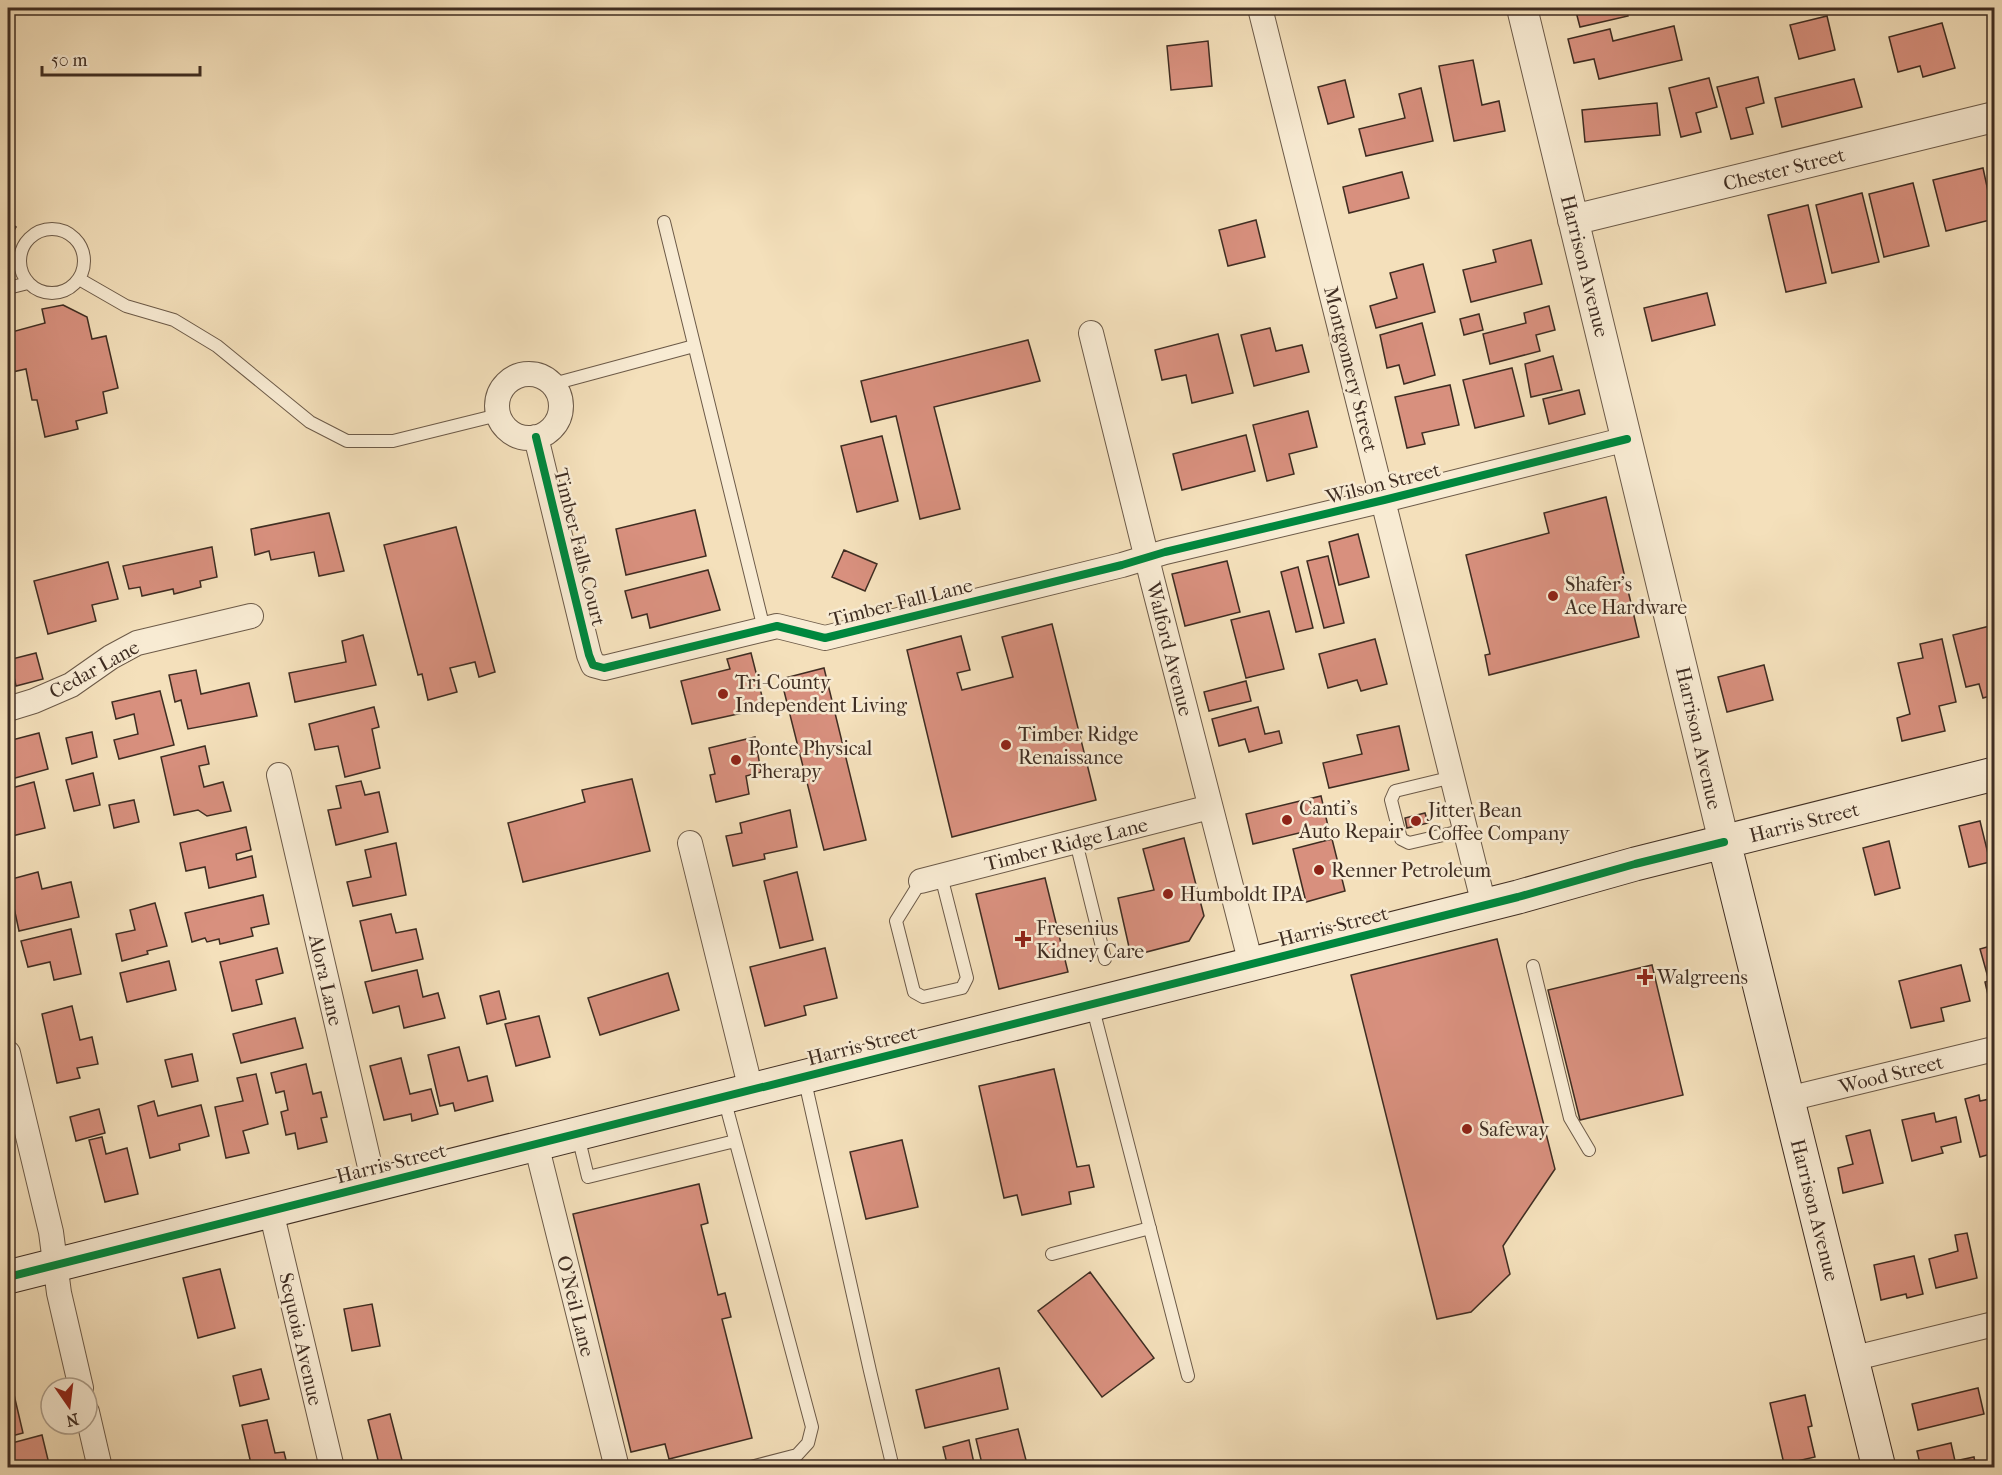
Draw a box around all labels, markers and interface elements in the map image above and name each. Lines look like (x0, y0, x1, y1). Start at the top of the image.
scale bar (42, 39, 200, 77)
text: 50 m (51, 50, 88, 71)
street label: Chester Street (1721, 143, 1847, 196)
street label: Harrison Avenue (1556, 193, 1613, 340)
street label: Montgomery Street (1319, 284, 1382, 454)
street label: Wilson Street (1323, 458, 1443, 509)
street label: Timber Falls Court (549, 466, 610, 628)
place label: Shafer's Ace Hardware (1564, 573, 1687, 619)
street label: Timber Fall Lane (827, 574, 975, 631)
street label: Walford Avenue (1142, 579, 1197, 719)
marker: Shafer's Ace Hardware (1546, 589, 1560, 603)
street label: Cedar Lane (45, 635, 143, 704)
street label: Harrison Avenue (1671, 664, 1726, 812)
place label: Tri-County Independent Living (735, 671, 907, 717)
marker: Tri-County Independent Living (716, 687, 730, 701)
place label: Timber Ridge Renaissance (1018, 723, 1139, 769)
place label: Ponte Physical Therapy (748, 737, 873, 783)
marker: Timber Ridge Renaissance (999, 738, 1013, 752)
marker: Ponte Physical Therapy (729, 753, 743, 767)
place label: Canti's Auto Repair (1298, 797, 1404, 843)
street label: Harris Street (1747, 798, 1861, 847)
place label: Jitter Bean Coffee Company (1426, 799, 1571, 845)
street label: Timber Ridge Lane (982, 813, 1150, 876)
marker: Canti's Auto Repair (1280, 813, 1294, 827)
marker: Jitter Bean Coffee Company (1409, 814, 1423, 828)
place label: Renner Petroleum (1331, 859, 1491, 882)
marker: Renner Petroleum (1312, 863, 1326, 877)
place label: Humboldt IPA (1180, 883, 1305, 906)
marker: Humboldt IPA (1161, 887, 1175, 901)
street label: Harris Street (1276, 902, 1390, 951)
place label: Fresenius Kidney Care (1036, 917, 1144, 963)
marker: Fresenius Kidney Care (1014, 930, 1032, 948)
street label: Alora Lane (304, 931, 347, 1028)
place label: Walgreens (1656, 966, 1748, 989)
marker: Walgreens (1638, 970, 1652, 984)
street label: Harris Street (805, 1021, 919, 1070)
street label: Wood Street (1836, 1050, 1946, 1099)
place label: Safeway (1479, 1118, 1550, 1141)
marker: Safeway (1460, 1122, 1474, 1136)
street label: Harrison Avenue (1786, 1137, 1843, 1284)
street label: Harris Street (334, 1139, 448, 1188)
street label: O'Neil Lane (552, 1253, 599, 1359)
street label: Sequoia Avenue (274, 1270, 327, 1408)
north arrow (39, 1376, 99, 1436)
text: N (63, 1409, 81, 1431)

